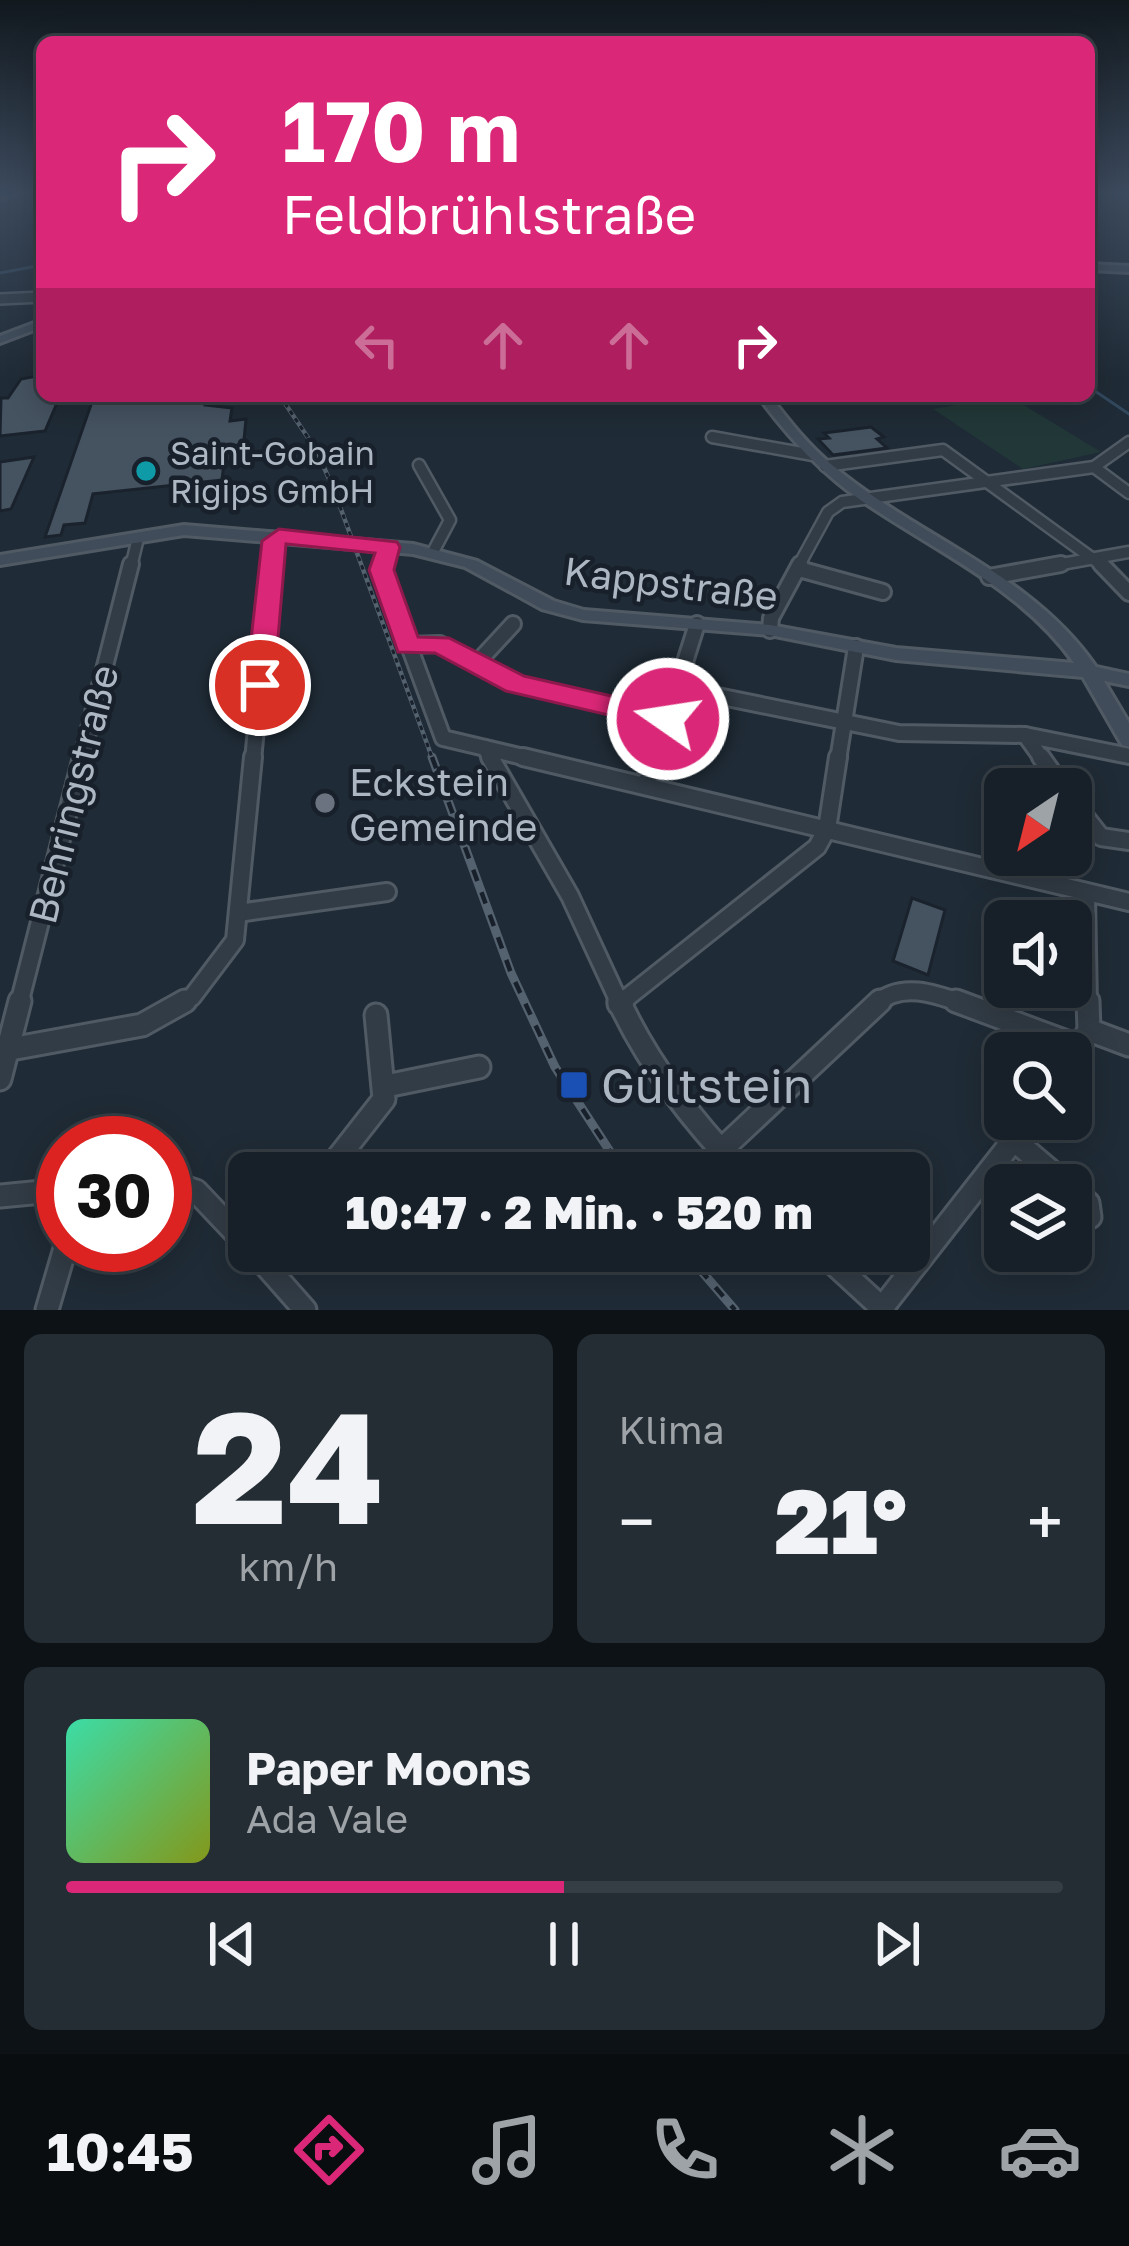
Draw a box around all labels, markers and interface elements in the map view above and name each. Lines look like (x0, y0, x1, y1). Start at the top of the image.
text: 170 m (282, 80, 520, 180)
icon: right (84, 84, 240, 240)
text: Feldbrühlstraße (282, 181, 696, 246)
icon: left (344, 312, 410, 378)
icon: ahead (470, 312, 536, 378)
icon: ahead (596, 312, 662, 378)
icon: right (722, 312, 788, 378)
place label: Saint-Gobain Rigips GmbH (170, 433, 375, 510)
marker: Saint-Gobain Rigips GmbH (133, 458, 159, 484)
street label: Kappstraße (561, 547, 781, 619)
pin (209, 634, 311, 736)
icon: arrive (227, 652, 293, 718)
position arrow (605, 656, 731, 782)
street label: Behringstraße (18, 660, 128, 928)
place label: Eckstein Gemeinde (349, 758, 537, 850)
north arrow (984, 768, 1092, 876)
map controls (984, 768, 1092, 1272)
marker: Eckstein Gemeinde (312, 790, 338, 816)
button: sound (984, 900, 1092, 1008)
button: search (984, 1032, 1092, 1140)
place label: Gültstein (601, 1056, 812, 1114)
marker: Gültstein (558, 1069, 590, 1101)
speed limit sign: 30 (36, 1116, 192, 1272)
button: layers (984, 1164, 1092, 1272)
text: 10:47 · 2 Min. · 520 m (345, 1185, 813, 1239)
text: 24 (192, 1371, 385, 1558)
text: Klima (619, 1406, 725, 1453)
text: 21° (775, 1466, 907, 1574)
text: − (619, 1481, 655, 1561)
text: + (1027, 1481, 1063, 1561)
text: km/h (239, 1543, 338, 1590)
text: Paper Moons (246, 1741, 531, 1795)
text: Ada Vale (246, 1795, 408, 1842)
icon: previous (199, 1911, 265, 1977)
icon: pause (531, 1911, 597, 1977)
icon: next (864, 1911, 930, 1977)
icon: directions (287, 2108, 371, 2192)
icon: music (465, 2108, 549, 2192)
icon: phone (643, 2108, 727, 2192)
icon: climate (820, 2108, 904, 2192)
icon: car (998, 2108, 1082, 2192)
text: 10:45 (47, 2118, 194, 2183)

